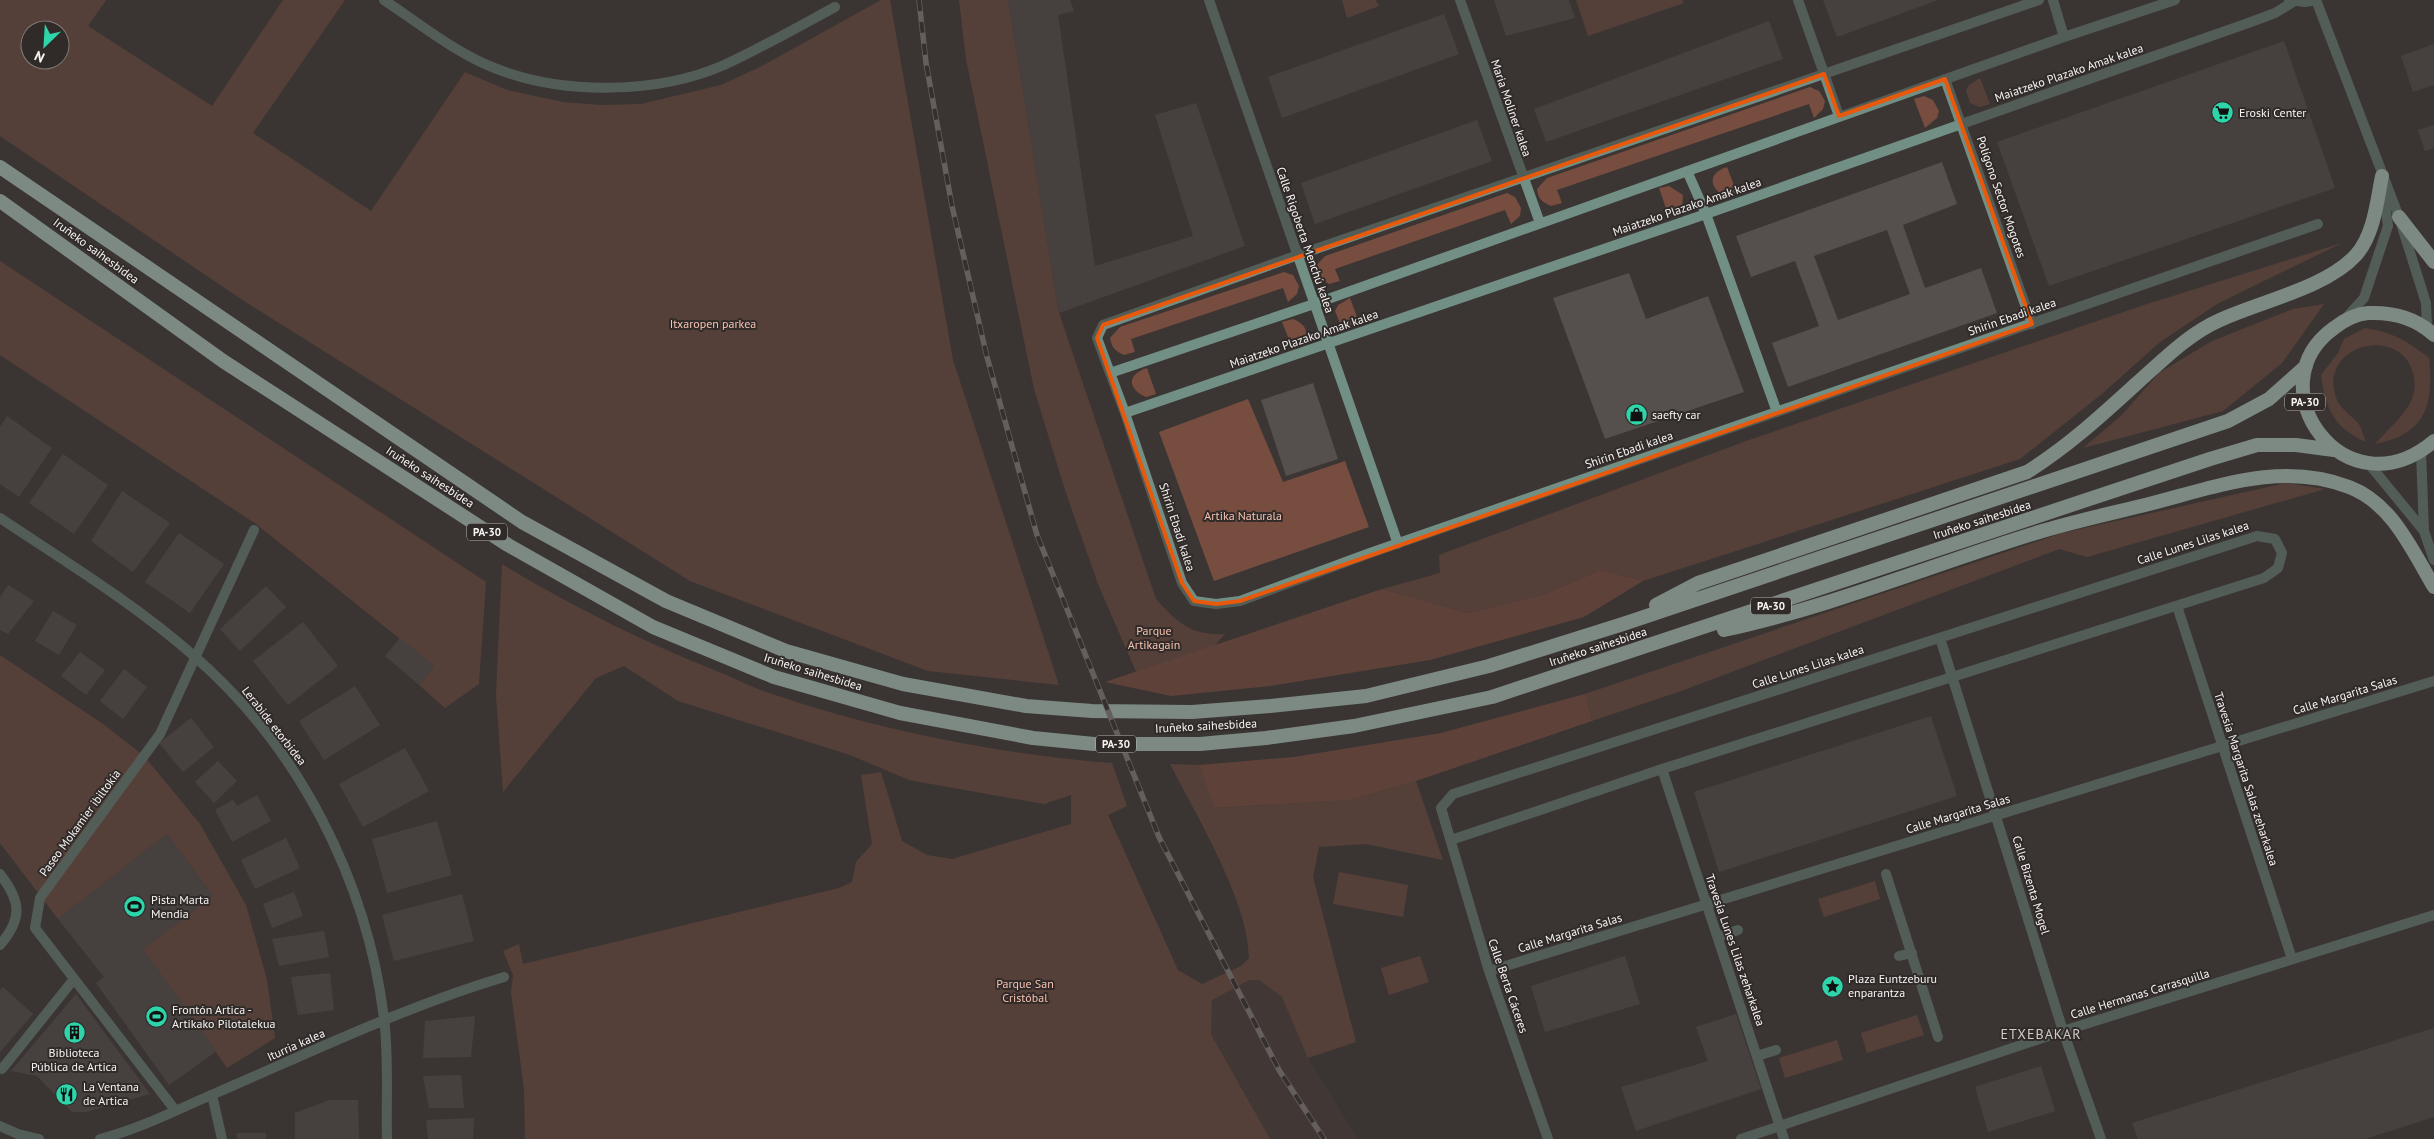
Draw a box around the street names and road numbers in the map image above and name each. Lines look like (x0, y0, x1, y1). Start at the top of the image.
street label: Maiatzeko Plazako Amak kalea (1993, 40, 2145, 105)
street label: Maria Moliner kalea (1488, 57, 1535, 158)
street label: Polígono Sector Mogotes (1974, 134, 2029, 260)
street label: Calle Rigoberta Menchú kalea (1273, 165, 1338, 315)
street label: Maiatzeko Plazako Amak kalea (1611, 174, 1763, 239)
street label: Iruñeko saihesbidea (51, 215, 142, 287)
street label: Shirin Ebadi kalea (1966, 294, 2058, 339)
street label: Maiatzeko Plazako Amak kalea (1228, 306, 1380, 371)
road number: PA-30 (2285, 394, 2325, 411)
street label: Shirin Ebadi kalea (1583, 427, 1675, 472)
street label: Iruñeko saihesbidea (383, 442, 477, 511)
street label: Shirin Ebadi kalea (1156, 481, 1199, 573)
street label: Iruñeko saihesbidea (1931, 497, 2033, 542)
street label: Calle Lunes Lilas kalea (2135, 517, 2251, 568)
road number: PA-30 (467, 524, 507, 540)
road number: PA-30 (1751, 598, 1791, 614)
street label: Iruñeko saihesbidea (1547, 624, 1649, 669)
street label: Calle Lunes Lilas kalea (1750, 641, 1866, 692)
street label: Iruñeko saihesbidea (762, 649, 864, 694)
street label: Calle Margarita Salas (2291, 672, 2399, 718)
street label: Lerabide etorbidea (239, 683, 310, 768)
street label: Travesía Margarita Salas zeharkalea (2211, 690, 2282, 868)
street label: Iruñeko saihesbidea (1155, 715, 1257, 736)
road number: PA-30 (1096, 736, 1136, 752)
street label: Paseo Mokamier ibiltokia (36, 766, 123, 879)
street label: Calle Margarita Salas (1904, 791, 2012, 837)
street label: Calle Bizenta Mogel (2009, 834, 2054, 936)
street label: Travesía Lunes Lilas zeharkalea (1702, 872, 1769, 1028)
street label: Calle Margarita Salas (1516, 910, 1624, 956)
street label: Calle Berta Cáceres (1485, 937, 1532, 1035)
street label: Calle Hermanas Carrasquilla (2069, 965, 2211, 1022)
street label: Iturria kalea (265, 1025, 327, 1064)

